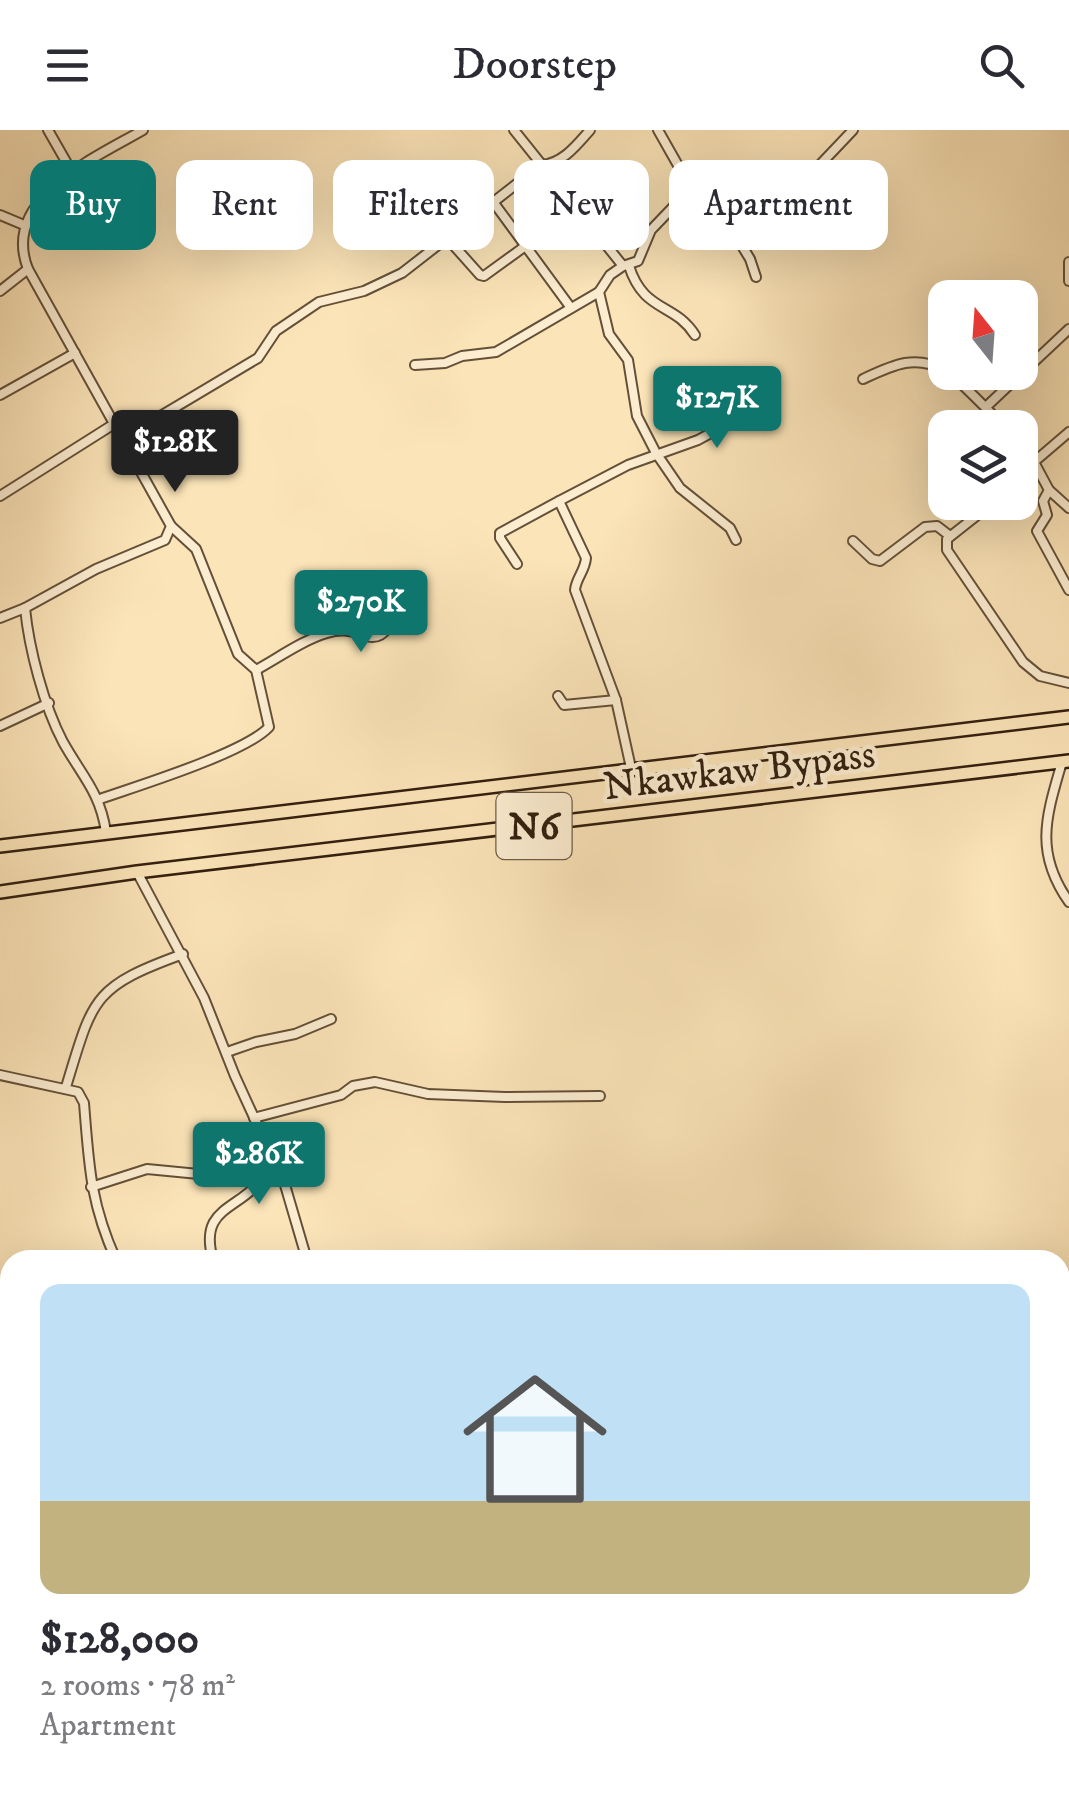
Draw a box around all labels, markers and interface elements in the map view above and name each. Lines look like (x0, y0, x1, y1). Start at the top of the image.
text: Doorstep (452, 37, 617, 93)
icon: menu (40, 38, 95, 93)
icon: search (974, 38, 1029, 93)
chip: Buy (30, 160, 156, 250)
chip: Rent (176, 160, 313, 250)
chip: Filters (333, 160, 494, 250)
chip: New (514, 160, 649, 250)
chip: Apartment (669, 160, 888, 250)
north arrow (928, 280, 1038, 390)
map controls (928, 280, 1038, 520)
pin: $127K (647, 366, 787, 451)
text: $127K (675, 378, 759, 418)
pin: $128K (105, 410, 245, 495)
button: layers (928, 410, 1038, 520)
text: $128K (133, 422, 217, 462)
pin: $270K (291, 570, 431, 655)
text: $270K (317, 582, 405, 622)
street label: Nkawkaw Bypass (601, 731, 878, 813)
road number: N6 (496, 793, 572, 859)
pin: $286K (189, 1122, 329, 1207)
text: $286K (215, 1134, 303, 1174)
icon: home (445, 1349, 625, 1529)
text: $128,000 (40, 1614, 199, 1666)
text: 2 rooms · 78 m² (40, 1666, 235, 1706)
text: Apartment (40, 1706, 176, 1746)

